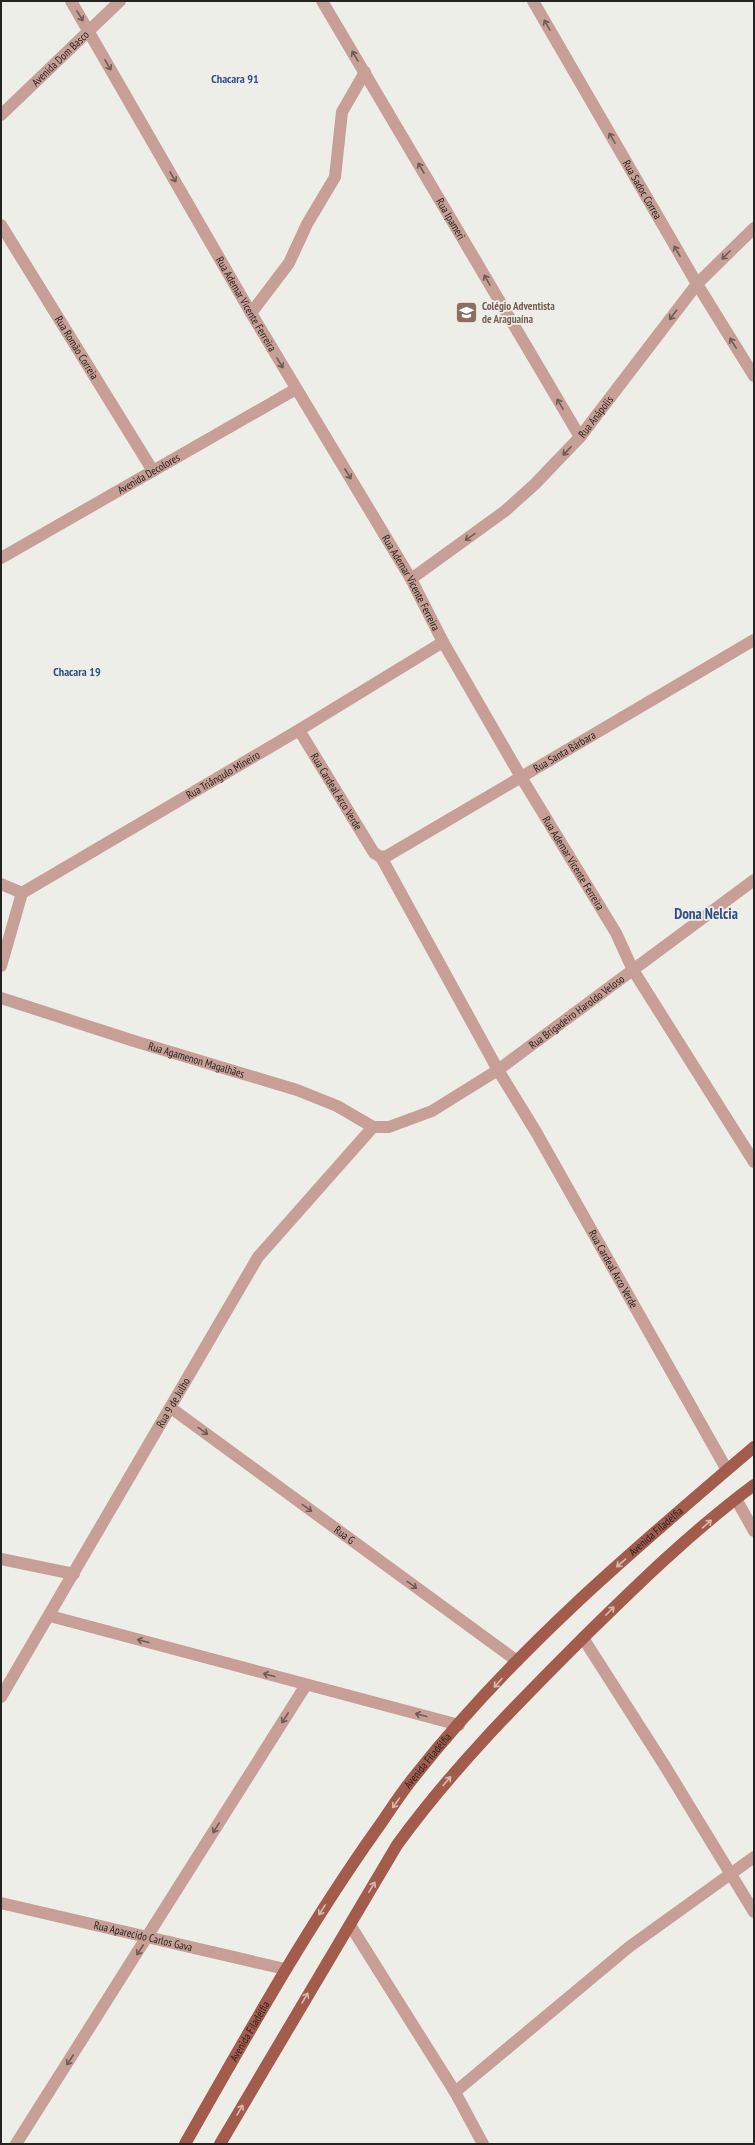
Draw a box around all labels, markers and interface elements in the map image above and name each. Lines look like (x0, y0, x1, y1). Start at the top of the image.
one-way arrow (76, 10, 84, 22)
one-way arrow (543, 19, 551, 31)
street label: Avenida Dom Basco (29, 27, 92, 89)
one-way arrow (350, 50, 358, 62)
one-way arrow (105, 59, 113, 71)
district label: Chacara 91 (211, 71, 259, 86)
one-way arrow (608, 132, 616, 144)
street label: Rua Sadoc Correa (620, 158, 665, 222)
one-way arrow (416, 162, 424, 174)
one-way arrow (170, 171, 178, 183)
street label: Rua Ipameri (433, 195, 469, 242)
one-way arrow (673, 245, 681, 257)
one-way arrow (721, 250, 731, 260)
street label: Rua Ademar Vicente Ferreira (213, 254, 279, 354)
one-way arrow (482, 274, 490, 286)
school or university icon: Colégio Adventista de Araguaína (453, 299, 479, 325)
place label: Colégio Adventista de Araguaína (482, 299, 555, 326)
one-way arrow (669, 310, 677, 321)
street label: Rua Romão Correia (52, 313, 102, 382)
one-way arrow (729, 337, 737, 349)
one-way arrow (277, 357, 285, 369)
street label: Rua Anápolis (575, 393, 616, 441)
one-way arrow (555, 398, 563, 410)
one-way arrow (562, 446, 572, 456)
street label: Avenida Decolores (115, 450, 183, 497)
one-way arrow (344, 468, 352, 480)
street label: Rua Ademar Vicente Ferreira (379, 532, 443, 633)
one-way arrow (465, 533, 476, 541)
district label: Chacara 19 (53, 664, 101, 679)
street label: Rua Santa Bárbara (531, 728, 598, 775)
street label: Rua Triângulo Mineiro (183, 747, 263, 802)
street label: Rua Cardeal Arco Verde (308, 750, 366, 833)
street label: Rua Ademar Vicente Ferreira (539, 814, 607, 913)
district label: Dona Nelcia (674, 904, 738, 923)
street label: Rua Brigadeiro Haroldo Veloso (526, 972, 627, 1052)
street label: Rua Agamenon Magalhães (147, 1039, 247, 1081)
street label: Rua Cardeal Arco Verde (586, 1227, 641, 1311)
street label: Rua 9 de Julho (153, 1375, 193, 1430)
one-way arrow (197, 1427, 208, 1435)
one-way arrow (302, 1504, 313, 1512)
street label: Avenida Filadélfia (626, 1504, 686, 1559)
one-way arrow (701, 1519, 712, 1528)
street label: Rua G (331, 1523, 358, 1547)
one-way arrow (616, 1558, 626, 1568)
one-way arrow (407, 1581, 418, 1589)
one-way arrow (605, 1606, 615, 1616)
one-way arrow (137, 1637, 150, 1644)
one-way arrow (262, 1671, 275, 1678)
one-way arrow (493, 1677, 502, 1688)
one-way arrow (415, 1711, 428, 1718)
one-way arrow (281, 1712, 289, 1724)
street label: Avenida Filadélfia (401, 1730, 454, 1791)
one-way arrow (443, 1775, 452, 1786)
one-way arrow (392, 1797, 400, 1808)
one-way arrow (212, 1822, 220, 1834)
one-way arrow (369, 1881, 377, 1893)
one-way arrow (318, 1904, 326, 1915)
street label: Rua Aparecido Carlos Gava (93, 1918, 194, 1954)
one-way arrow (136, 1944, 144, 1955)
one-way arrow (302, 1992, 310, 2004)
street label: Avenida Filadélfia (227, 1998, 273, 2064)
one-way arrow (65, 2054, 74, 2065)
one-way arrow (236, 2104, 244, 2116)

